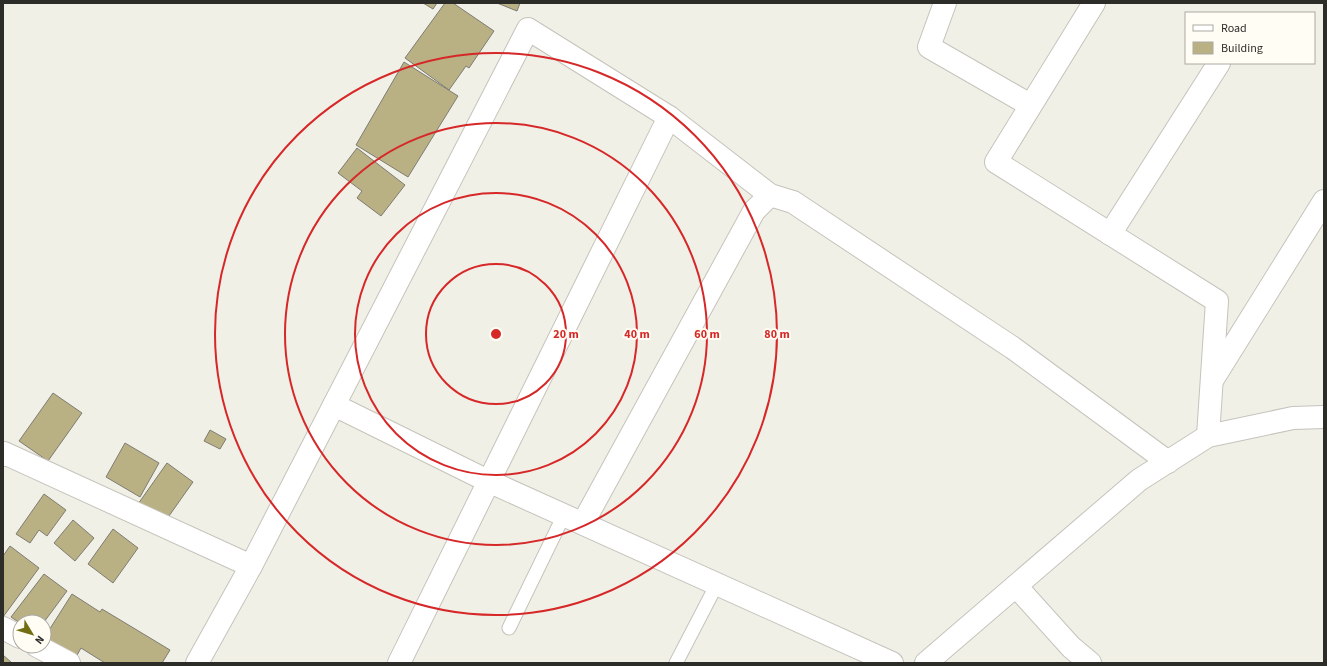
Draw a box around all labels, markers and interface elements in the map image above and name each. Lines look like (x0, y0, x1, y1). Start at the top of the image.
legend (1185, 12, 1315, 64)
text: Road (1221, 20, 1247, 37)
text: Building (1221, 40, 1263, 57)
text: 20 m (553, 326, 579, 343)
text: 40 m (624, 326, 650, 343)
text: 60 m (694, 326, 720, 343)
text: 80 m (764, 326, 790, 343)
centre of rings (489, 327, 503, 341)
north arrow (12, 614, 52, 654)
text: N (31, 632, 48, 647)

